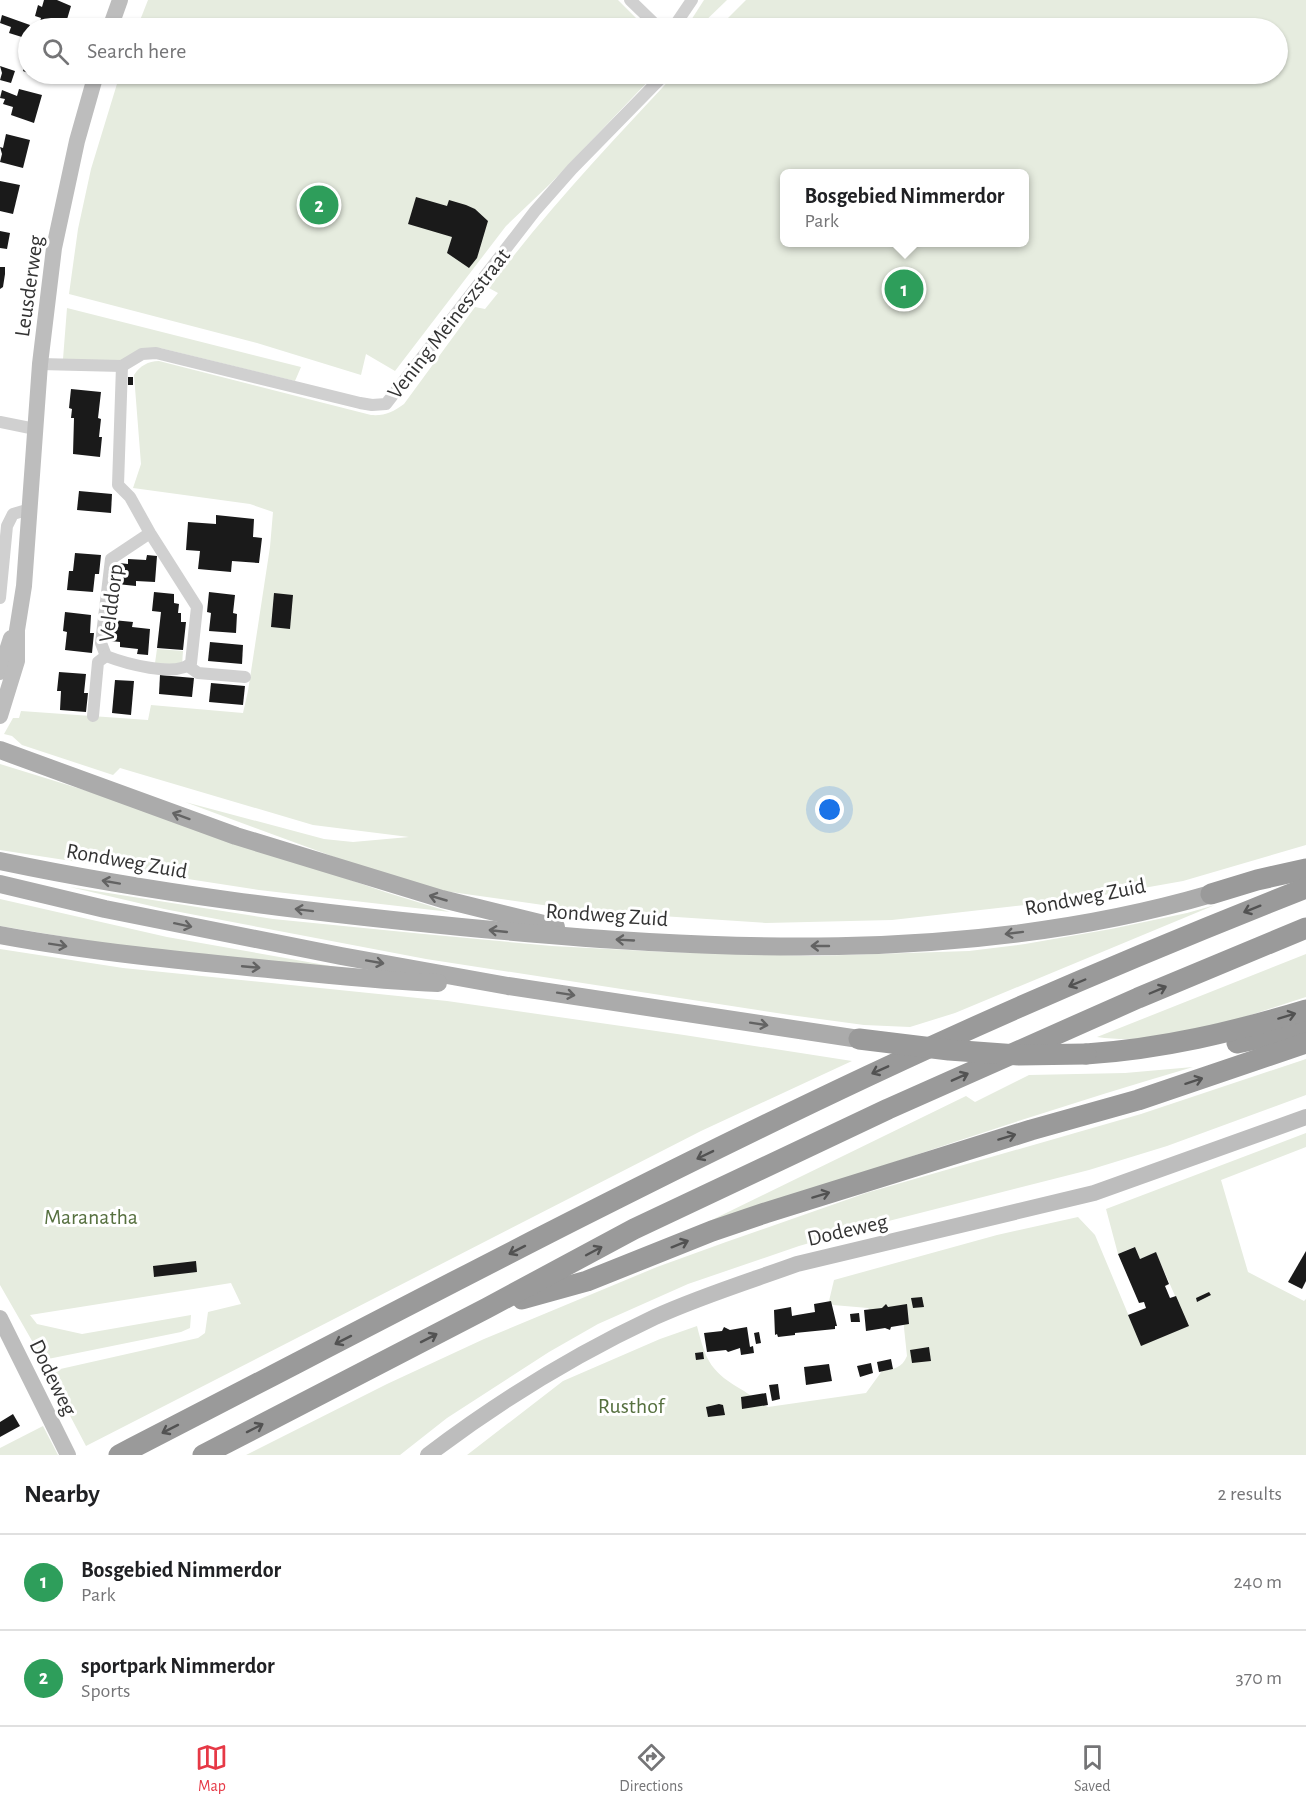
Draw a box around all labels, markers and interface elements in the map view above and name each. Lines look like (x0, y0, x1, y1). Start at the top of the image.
search box (18, 18, 1288, 84)
icon: search (39, 35, 72, 68)
text: Search here (87, 40, 186, 62)
popup (780, 169, 1029, 247)
pin: 2 (300, 182, 338, 228)
text: Bosgebied Nimmerdor (804, 185, 1005, 207)
text: Park (804, 211, 839, 231)
street label: Leusderweg (11, 234, 47, 338)
street label: Vening Meineszstraat (383, 244, 514, 403)
pin: 1 (884, 266, 924, 312)
street label: Velddorp (95, 563, 127, 644)
your location (815, 795, 844, 824)
one-way arrow (173, 810, 191, 821)
street label: Rondweg Zuid (64, 839, 189, 882)
street label: Rondweg Zuid (1023, 874, 1148, 919)
one-way arrow (102, 876, 121, 887)
one-way arrow (429, 892, 448, 903)
street label: Rondweg Zuid (545, 900, 669, 930)
one-way arrow (294, 904, 314, 915)
one-way arrow (1243, 904, 1261, 915)
one-way arrow (173, 920, 192, 931)
one-way arrow (488, 925, 508, 936)
one-way arrow (1004, 928, 1024, 939)
one-way arrow (615, 934, 635, 945)
one-way arrow (47, 940, 67, 951)
one-way arrow (810, 940, 830, 952)
one-way arrow (364, 957, 384, 968)
one-way arrow (241, 962, 261, 973)
one-way arrow (1069, 978, 1087, 989)
one-way arrow (1148, 984, 1167, 995)
one-way arrow (556, 989, 576, 1000)
one-way arrow (1277, 1010, 1296, 1021)
one-way arrow (749, 1018, 768, 1029)
one-way arrow (871, 1066, 889, 1077)
one-way arrow (951, 1071, 969, 1082)
one-way arrow (1184, 1075, 1203, 1086)
one-way arrow (997, 1131, 1016, 1142)
one-way arrow (696, 1150, 714, 1162)
one-way arrow (811, 1189, 830, 1200)
park label: Maranatha (44, 1206, 138, 1228)
street label: Dodeweg (805, 1210, 890, 1250)
one-way arrow (670, 1238, 689, 1249)
one-way arrow (508, 1245, 526, 1257)
one-way arrow (584, 1245, 602, 1256)
one-way arrow (419, 1332, 437, 1344)
one-way arrow (335, 1335, 353, 1346)
street label: Dodeweg (25, 1336, 81, 1419)
park label: Rusthof (598, 1395, 666, 1417)
one-way arrow (246, 1422, 264, 1433)
one-way arrow (161, 1424, 179, 1435)
text: Nearby (24, 1481, 100, 1507)
text: 2 results (1218, 1484, 1282, 1504)
text: Bosgebied Nimmerdor (81, 1559, 281, 1581)
text: 1 (40, 1572, 47, 1592)
text: 240 m (1233, 1572, 1282, 1592)
text: Park (81, 1585, 116, 1605)
text: sportpark Nimmerdor (81, 1655, 275, 1677)
text: 2 (39, 1668, 48, 1688)
text: 370 m (1236, 1668, 1282, 1688)
text: Sports (81, 1681, 130, 1701)
tab: Map (195, 1741, 228, 1796)
tab: Directions (619, 1741, 683, 1796)
tab: Saved (1074, 1741, 1111, 1796)

